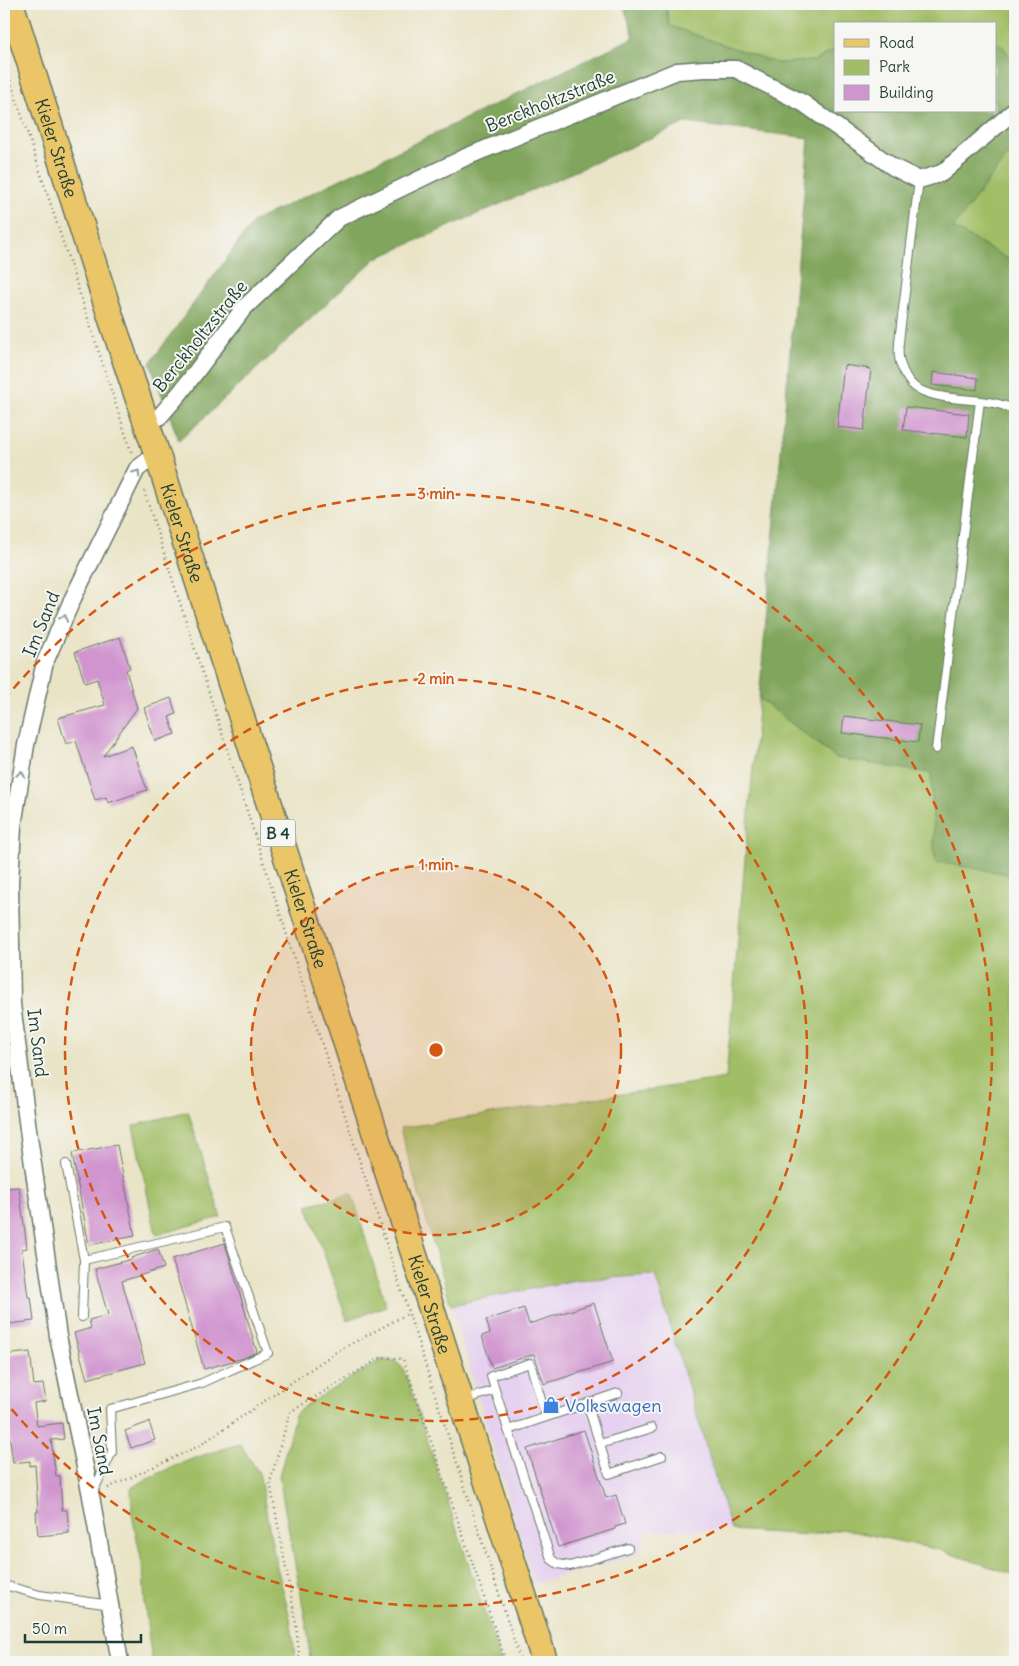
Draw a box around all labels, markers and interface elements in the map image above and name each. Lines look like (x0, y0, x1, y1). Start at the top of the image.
legend (834, 22, 996, 112)
text: Road (879, 33, 914, 52)
text: Park (879, 57, 910, 76)
street label: Berckholtzstraße (482, 65, 618, 137)
text: Building (879, 83, 934, 102)
street label: Kieler Straße (30, 95, 83, 200)
street label: Berckholtzstraße (148, 275, 252, 397)
one-way arrow (130, 469, 140, 478)
street label: Kieler Straße (156, 480, 209, 585)
text: 3 min (417, 484, 455, 503)
street label: Im Sand (17, 587, 65, 660)
one-way arrow (58, 614, 69, 623)
text: 2 min (418, 669, 455, 688)
one-way arrow (16, 770, 26, 778)
road number: B 4 (260, 820, 296, 846)
text: 1 min (419, 855, 454, 874)
street label: Kieler Straße (280, 866, 333, 971)
street label: Im Sand (22, 1007, 54, 1079)
centre of rings (427, 1041, 445, 1059)
street label: Kieler Straße (403, 1252, 457, 1357)
place label: Volkswagen (565, 1394, 662, 1417)
shop icon: Volkswagen (541, 1395, 561, 1415)
street label: Im Sand (82, 1405, 118, 1478)
scale bar (25, 1611, 141, 1643)
text: 50 m (32, 1619, 67, 1638)

